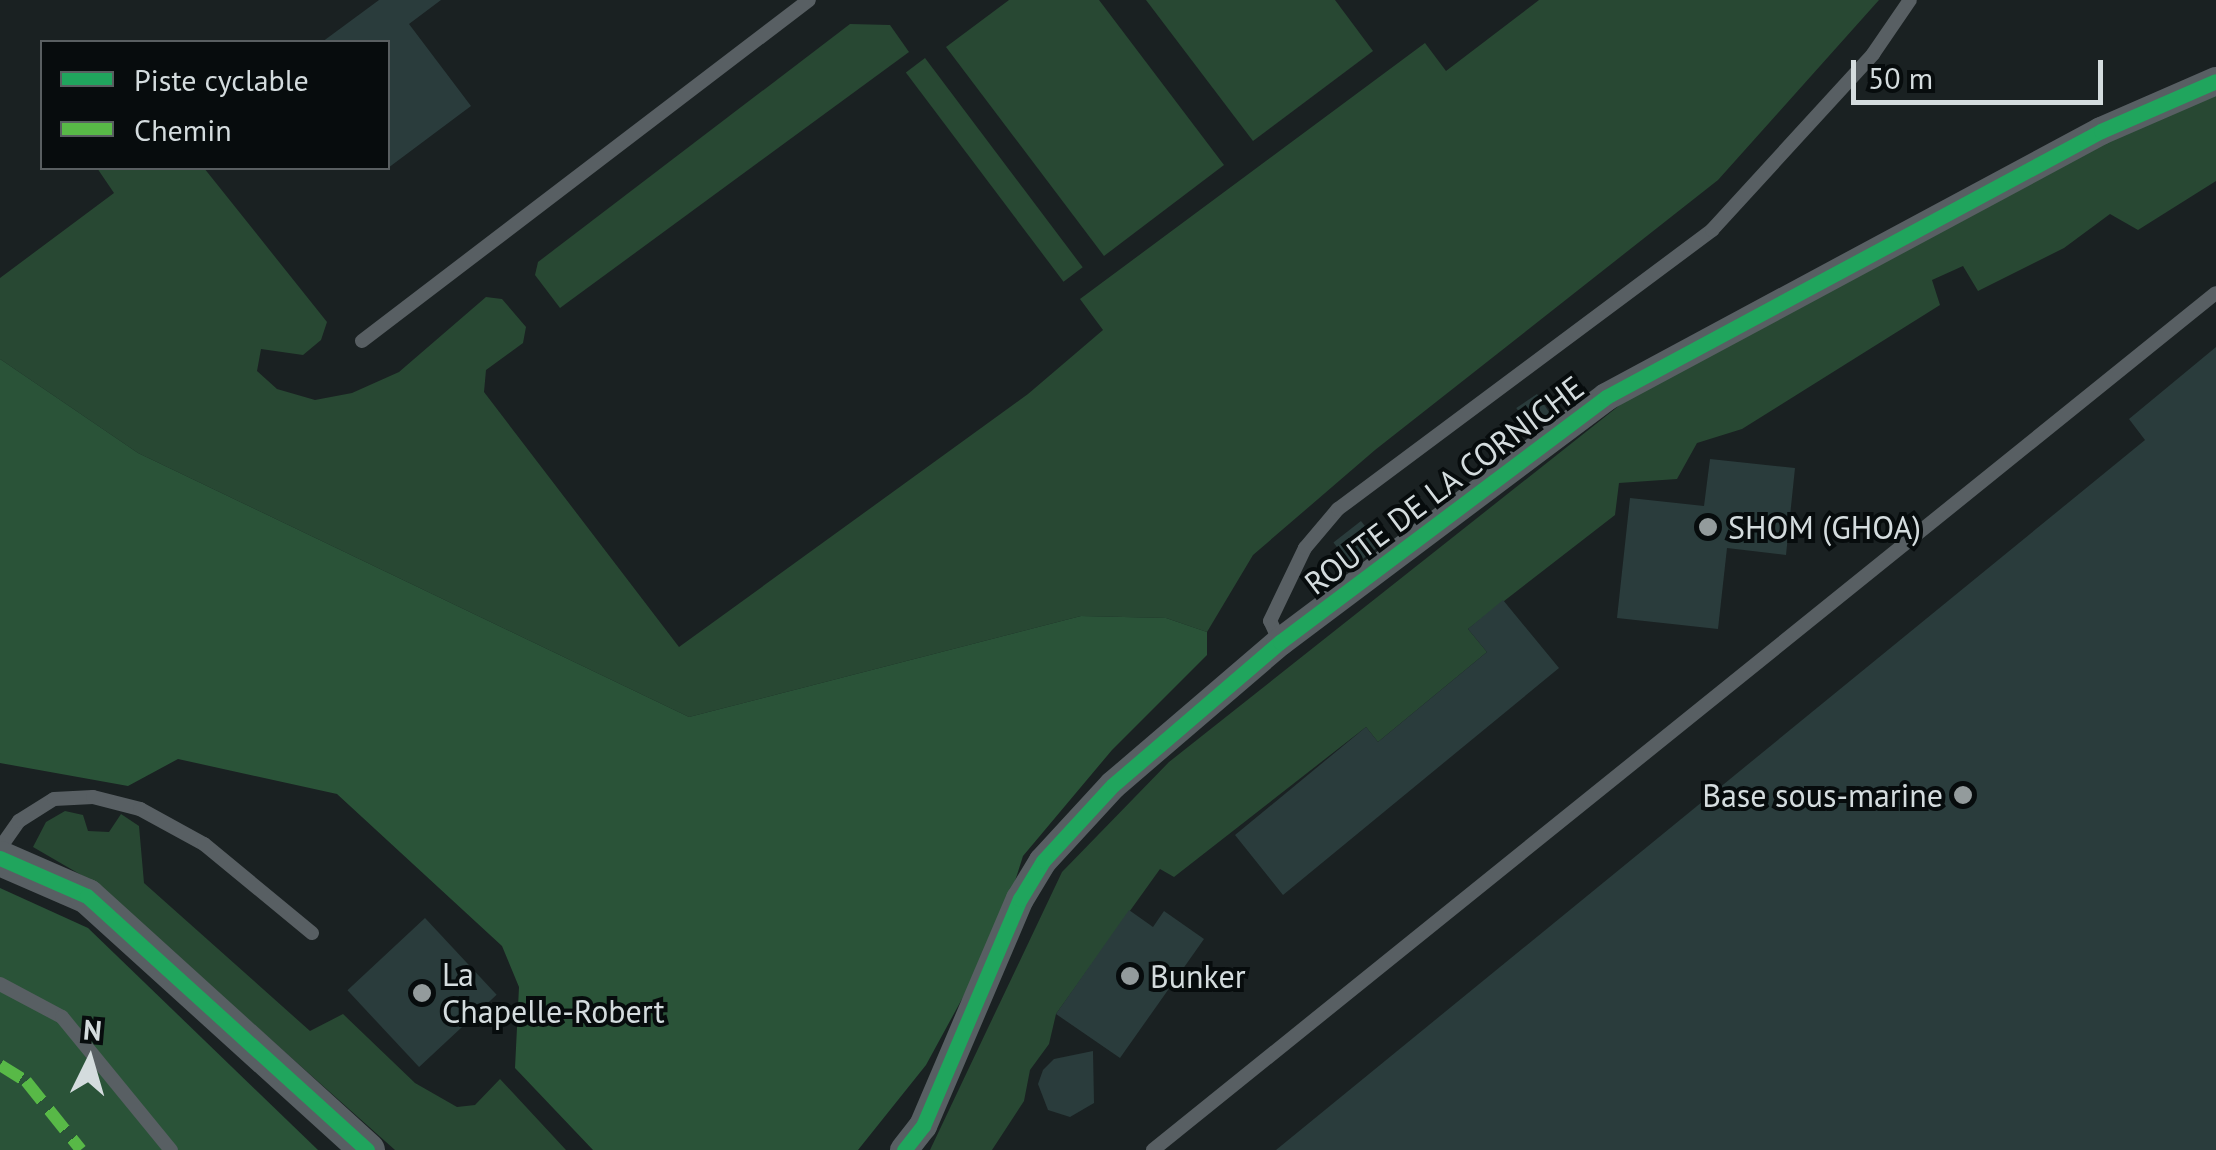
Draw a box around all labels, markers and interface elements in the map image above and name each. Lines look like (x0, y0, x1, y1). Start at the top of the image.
legend (40, 40, 390, 170)
scale bar (1856, 40, 2108, 102)
text: 50 m (1868, 58, 1933, 97)
text: Piste cyclable (134, 60, 309, 99)
text: Chemin (134, 110, 232, 149)
street label: ROUTE DE LA CORNICHE (1296, 367, 1592, 603)
place label: SHOM (GHOA) (1728, 508, 1921, 546)
marker: SHOM (GHOA) (1697, 516, 1719, 538)
place label: Base sous-marine (1702, 776, 1943, 814)
marker: Base sous-marine (1952, 784, 1974, 806)
place label: La Chapelle-Robert (442, 956, 665, 1031)
place label: Bunker (1150, 957, 1246, 995)
marker: Bunker (1119, 965, 1141, 987)
marker: La Chapelle-Robert (411, 982, 433, 1004)
north arrow (40, 1010, 140, 1110)
text: N (82, 1010, 103, 1049)

